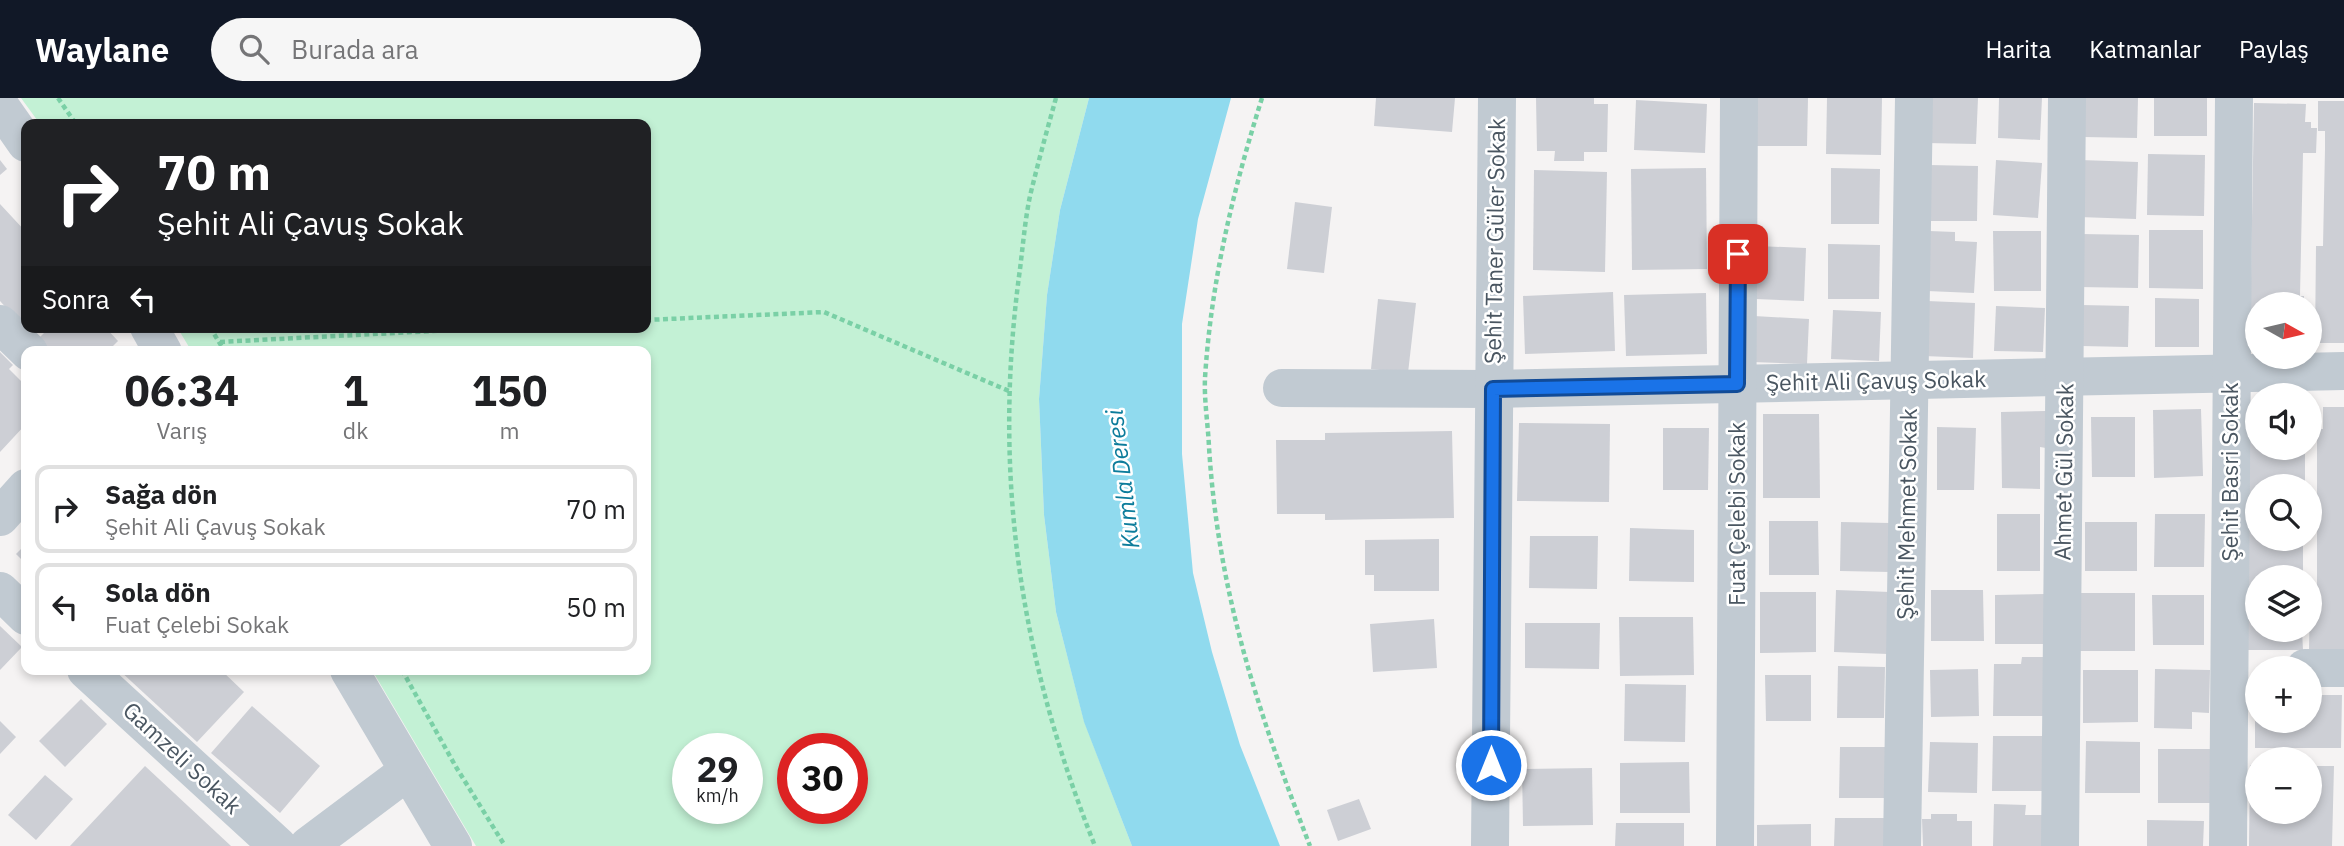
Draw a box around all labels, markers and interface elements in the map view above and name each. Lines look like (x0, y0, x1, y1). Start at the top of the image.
search box (211, 18, 701, 81)
text: Waylane (35, 28, 169, 71)
icon: search (235, 30, 273, 68)
text: Burada ara (291, 32, 419, 66)
text: Harita (1985, 33, 2051, 65)
text: Katmanlar (2089, 33, 2201, 65)
text: Paylaş (2239, 33, 2309, 65)
street label: Şehit Taner Güler Sokak (1477, 118, 1511, 364)
text: 70 m (157, 140, 271, 203)
icon: right (42, 147, 133, 238)
text: Şehit Ali Çavuş Sokak (157, 202, 464, 244)
pin (1708, 224, 1768, 284)
icon: arrive (1719, 235, 1757, 273)
icon: left (124, 280, 162, 318)
text: Sonra (42, 282, 110, 316)
north arrow (2245, 292, 2322, 369)
map controls (2245, 292, 2322, 824)
text: 06:34 (125, 363, 239, 418)
text: 1 (343, 363, 368, 418)
text: 150 (472, 363, 547, 418)
street label: Şehit Ali Çavuş Sokak (1765, 363, 1986, 397)
street label: Şehit Basri Sokak (2214, 382, 2244, 562)
street label: Ahmet Gül Sokak (2046, 383, 2080, 561)
button: sound (2245, 383, 2322, 460)
water label: Kumla Deresi (1097, 407, 1146, 551)
street label: Şehit Mehmet Sokak (1889, 408, 1923, 620)
text: Varış (156, 415, 207, 445)
text: dk (343, 415, 368, 445)
text: m (500, 415, 520, 445)
street label: Fuat Çelebi Sokak (1721, 422, 1751, 606)
button: search (2245, 474, 2322, 551)
text: Sağa dön (105, 477, 217, 511)
icon: right (46, 490, 84, 528)
text: 70 m (566, 492, 626, 526)
text: Şehit Ali Çavuş Sokak (105, 511, 326, 541)
button: layers (2245, 565, 2322, 642)
text: Sola dön (105, 575, 211, 609)
icon: left (46, 588, 84, 626)
text: 50 m (566, 590, 626, 624)
text: Fuat Çelebi Sokak (105, 609, 289, 639)
button: + (2245, 656, 2322, 733)
street label: Gamzeli Sokak (117, 695, 248, 820)
position arrow (1454, 728, 1528, 802)
speed limit sign: 30 (777, 733, 868, 824)
text: 29 (696, 746, 739, 792)
button: − (2245, 747, 2322, 824)
text: km/h (696, 784, 739, 807)

